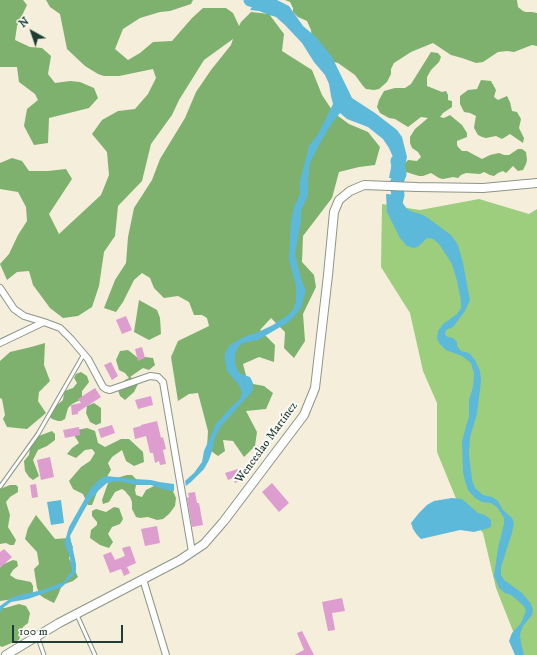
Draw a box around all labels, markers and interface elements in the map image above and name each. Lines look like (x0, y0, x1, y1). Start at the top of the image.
north arrow (12, 12, 52, 52)
text: N (16, 15, 32, 31)
street label: Wenceslao Martínez (233, 400, 301, 486)
scale bar (14, 617, 125, 643)
text: 100 m (19, 624, 48, 639)

